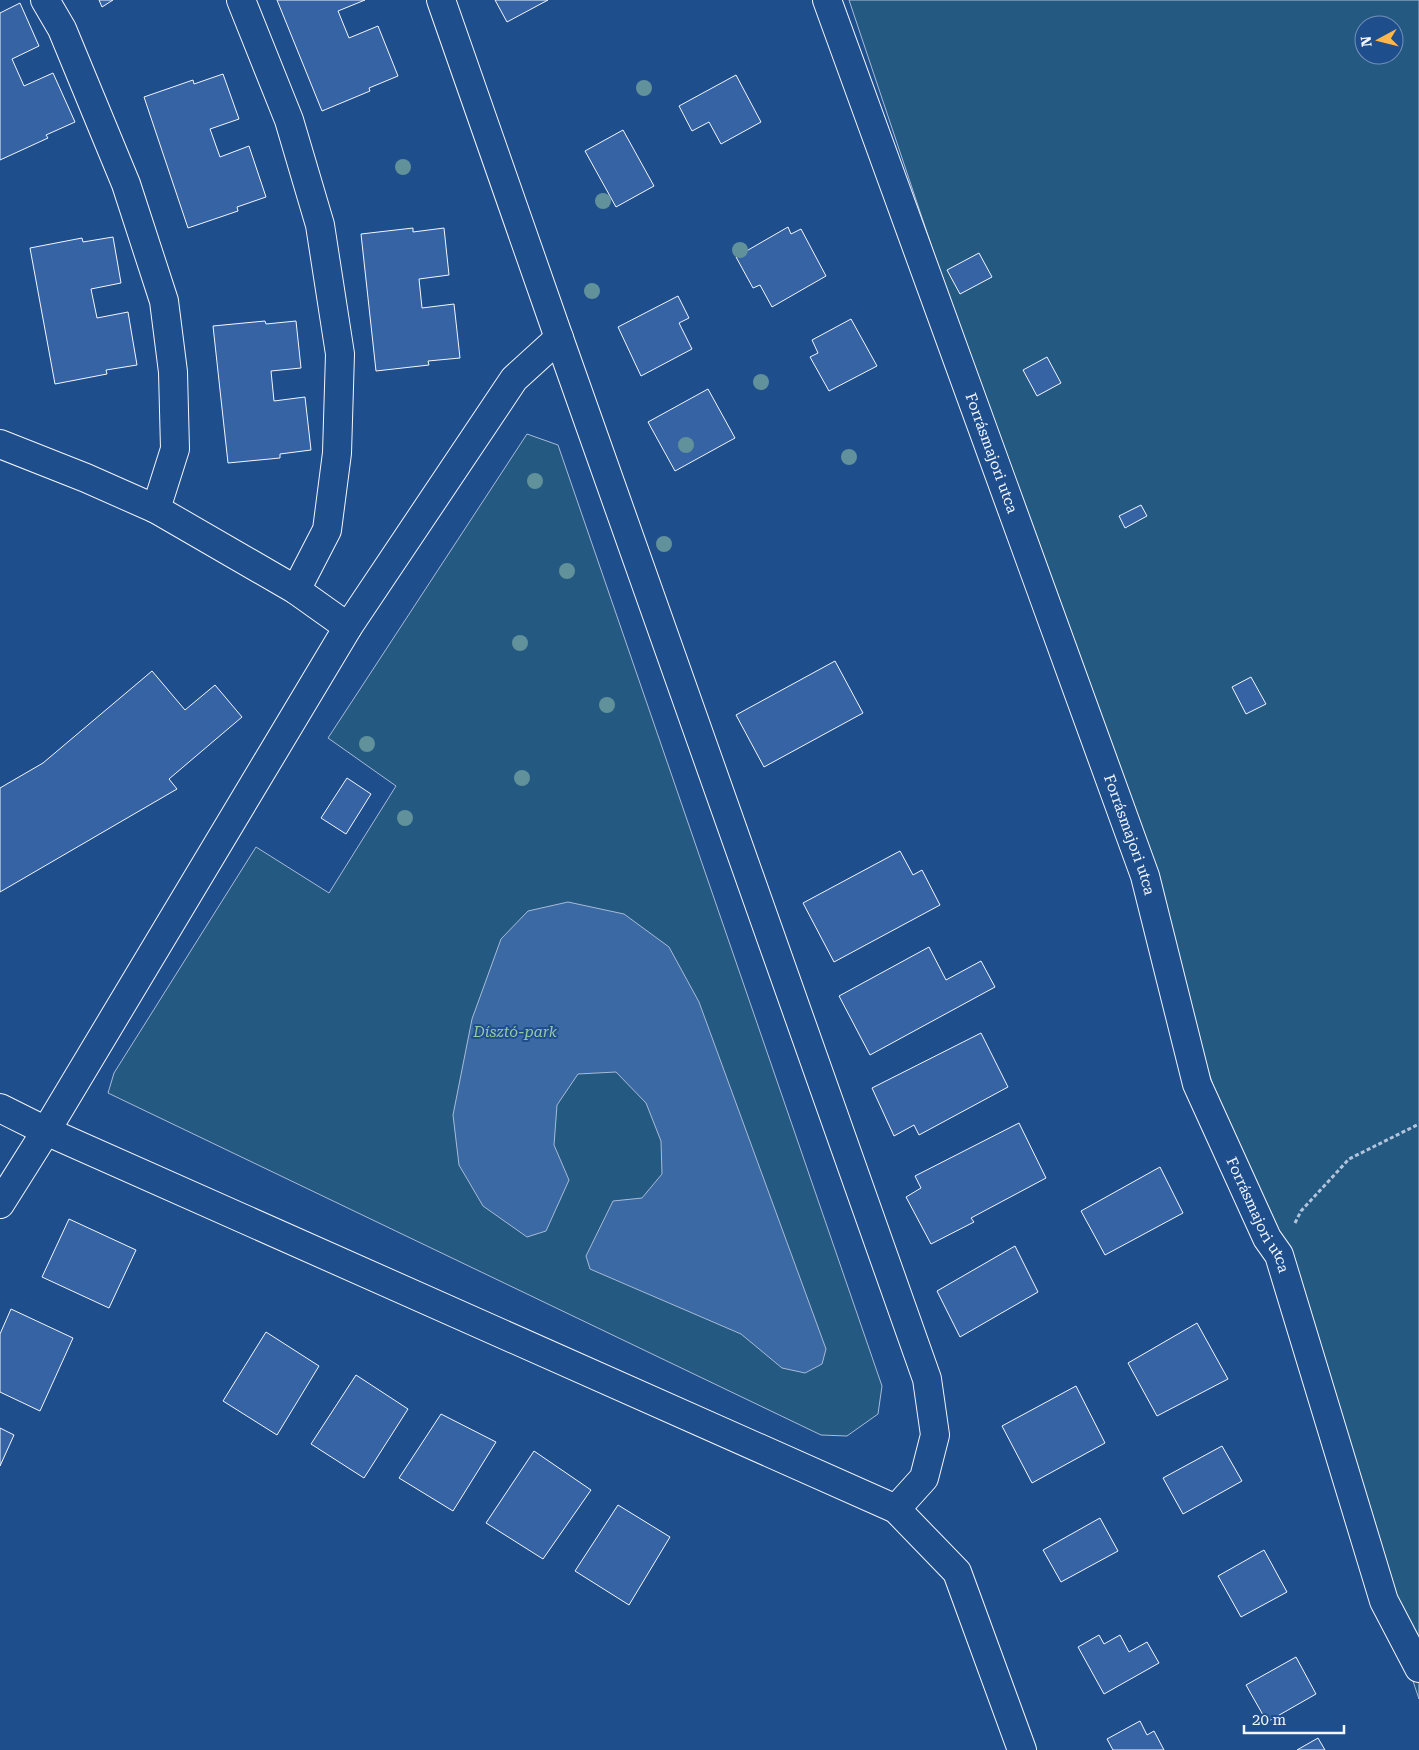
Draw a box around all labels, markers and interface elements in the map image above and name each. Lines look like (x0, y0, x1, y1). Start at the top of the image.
north arrow (1354, 15, 1404, 65)
text: N (1357, 35, 1375, 48)
street label: Forrásmajori utca (961, 390, 1022, 516)
street label: Forrásmajori utca (1100, 772, 1158, 897)
park label: Dísztó-park (472, 1023, 558, 1041)
street label: Forrásmajori utca (1222, 1154, 1293, 1275)
scale bar (1244, 1702, 1344, 1734)
text: 20 m (1252, 1711, 1287, 1729)

